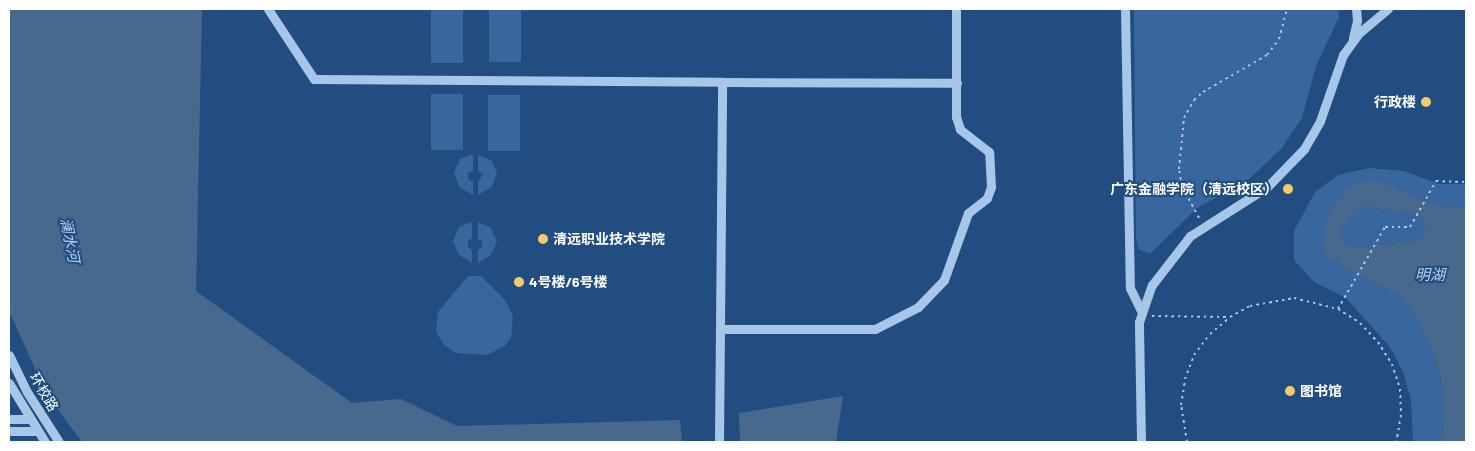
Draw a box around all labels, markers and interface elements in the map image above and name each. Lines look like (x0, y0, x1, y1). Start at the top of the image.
place label: 行政楼 (1374, 94, 1416, 110)
marker: 行政楼 (1420, 96, 1432, 108)
place label: 广东金融学院（清远校区） (1110, 181, 1278, 197)
marker: 广东金融学院（清远校区） (1282, 183, 1294, 195)
water label: 澜水河 (57, 216, 83, 264)
place label: 清远职业技术学院 (553, 231, 665, 247)
marker: 清远职业技术学院 (537, 233, 549, 245)
water label: 明湖 (1415, 266, 1445, 284)
place label: 4号楼/6号楼 (529, 274, 608, 290)
marker: 4号楼/6号楼 (513, 276, 525, 288)
street label: 环校路 (26, 370, 62, 414)
place label: 图书馆 (1300, 383, 1342, 399)
marker: 图书馆 (1284, 385, 1296, 397)

